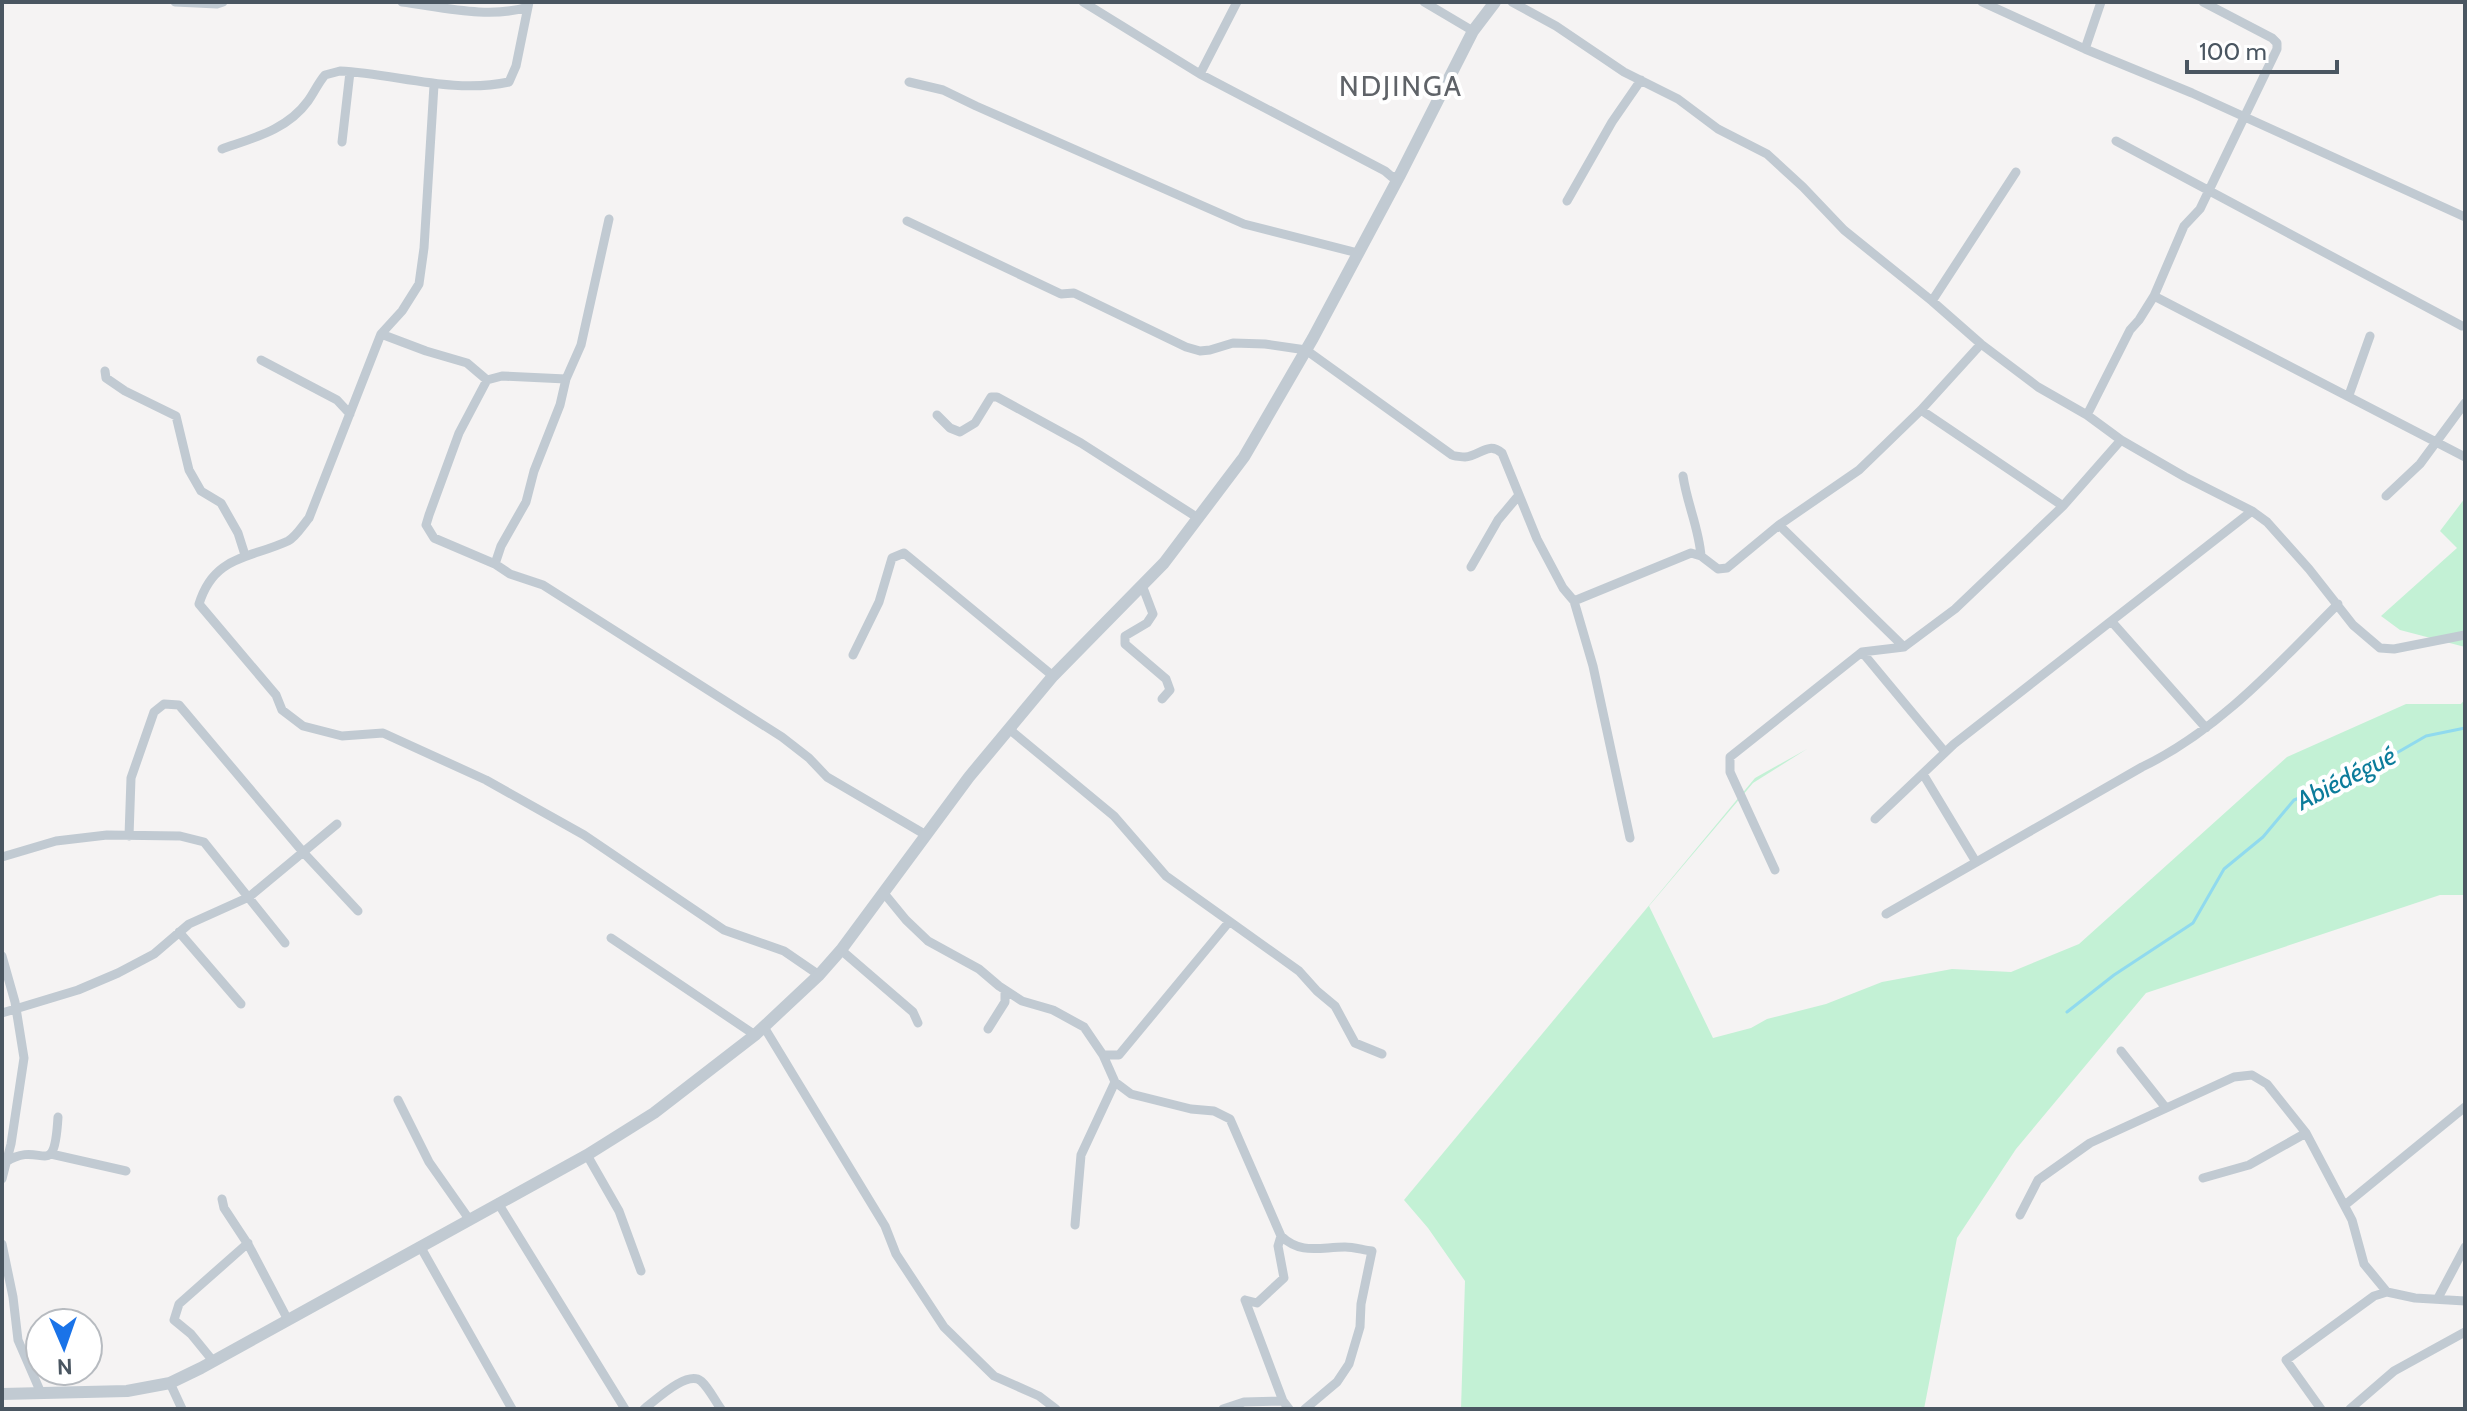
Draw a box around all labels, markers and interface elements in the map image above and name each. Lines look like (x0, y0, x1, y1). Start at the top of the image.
scale bar (2187, 24, 2337, 74)
text: 100 m (2199, 37, 2267, 66)
district label: NDJINGA (1339, 69, 1463, 103)
water label: Abiédégué (2290, 739, 2401, 817)
north arrow (24, 1307, 104, 1387)
text: N (56, 1353, 73, 1380)

